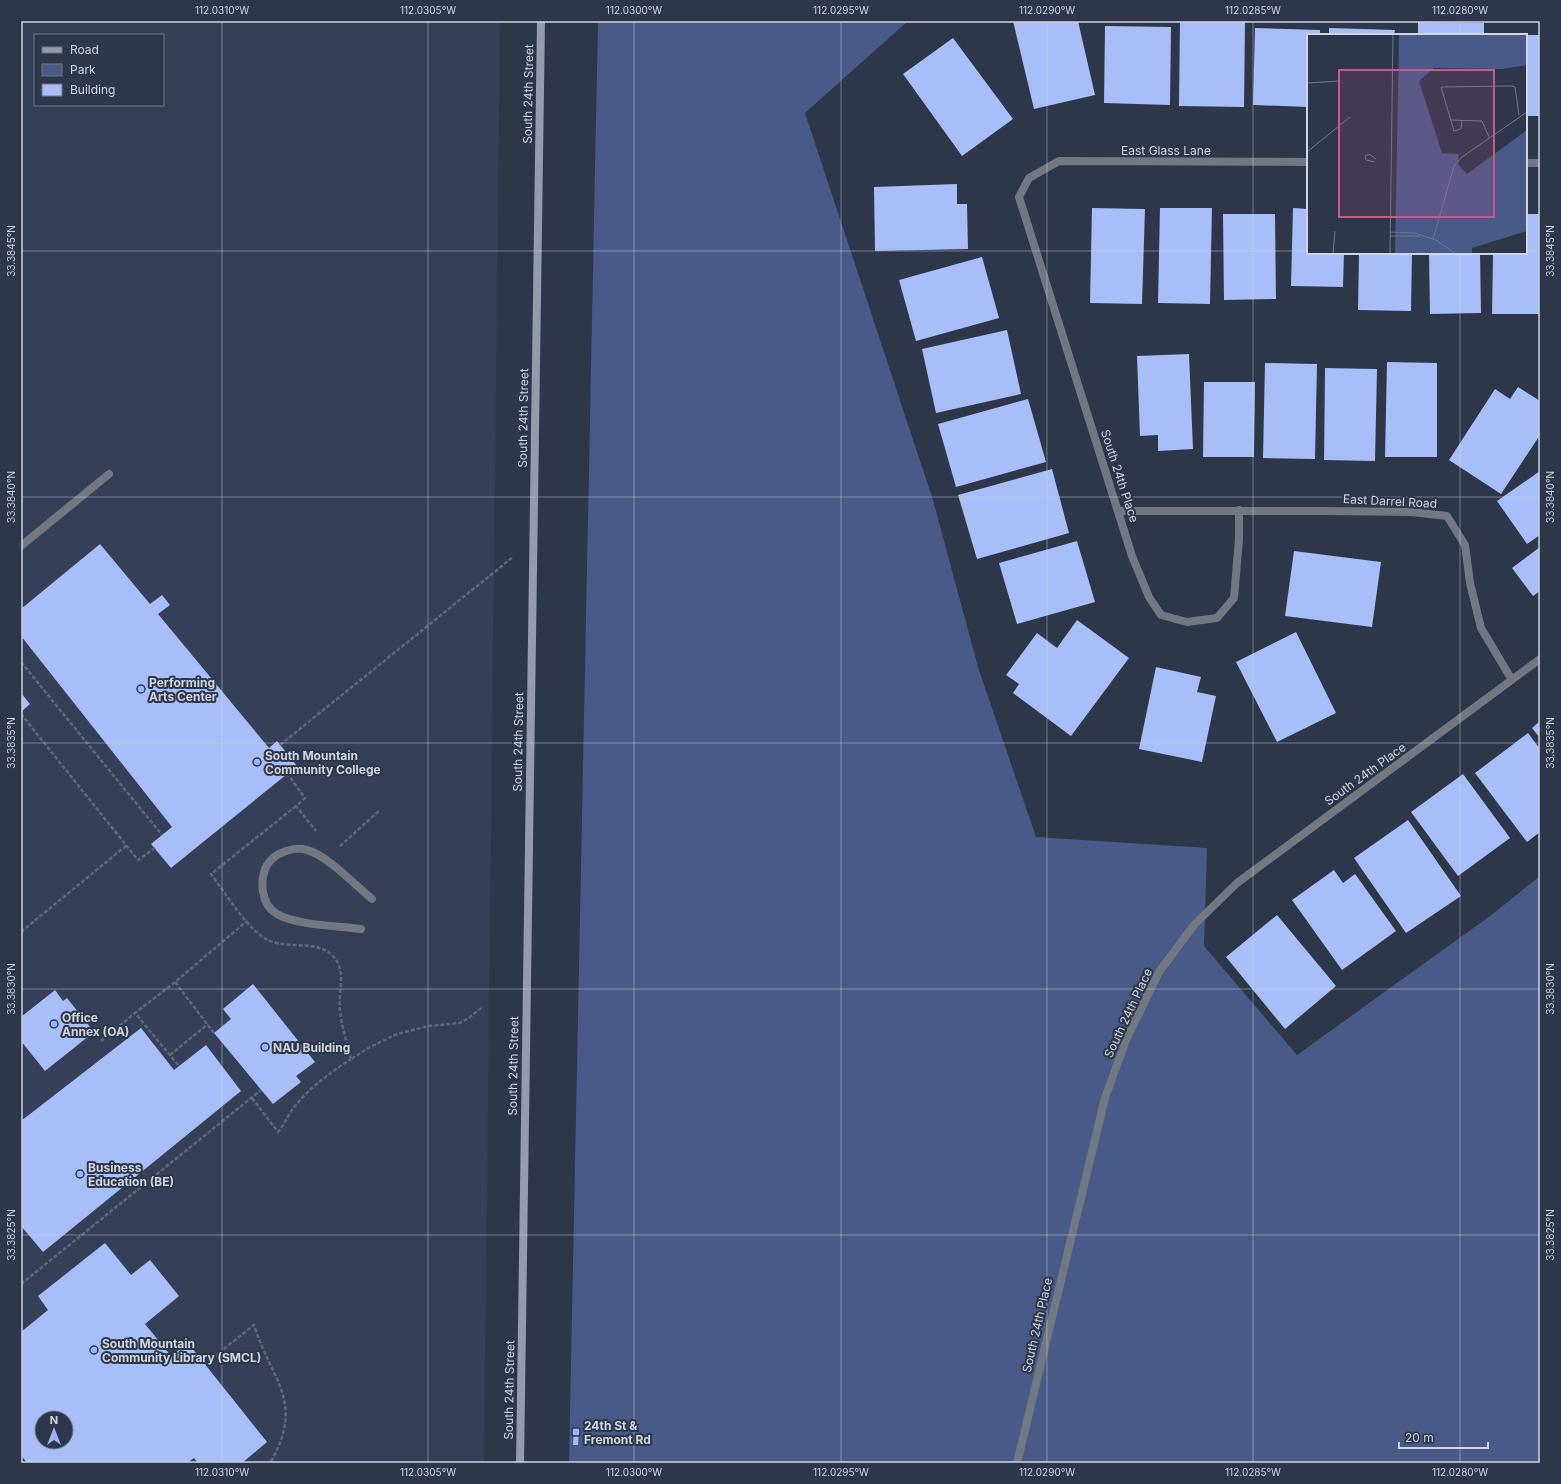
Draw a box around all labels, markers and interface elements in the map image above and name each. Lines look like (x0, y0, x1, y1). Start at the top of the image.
text: 112.0310°W (195, 4, 249, 16)
text: 112.0305°W (400, 4, 456, 16)
text: 112.0300°W (606, 4, 662, 16)
text: 112.0295°W (813, 4, 869, 16)
text: 112.0290°W (1019, 4, 1075, 16)
text: 112.0285°W (1225, 4, 1281, 16)
text: 112.0280°W (1432, 4, 1488, 16)
legend (34, 34, 164, 106)
inset map (1307, 34, 1527, 254)
text: Road (70, 42, 99, 57)
street label: South 24th Street (520, 44, 536, 144)
text: Park (70, 62, 96, 77)
text: Building (70, 82, 115, 97)
street label: East Glass Lane (1121, 143, 1211, 158)
text: 33.3845°N (5, 225, 17, 277)
text: 33.3845°N (1544, 225, 1556, 277)
street label: South 24th Street (515, 368, 531, 468)
street label: South 24th Place (1098, 428, 1142, 524)
text: 33.3840°N (5, 471, 17, 523)
text: 33.3840°N (1544, 471, 1556, 523)
street label: East Darrel Road (1343, 491, 1437, 511)
place label: Performing Arts Center (149, 675, 217, 704)
marker: Performing Arts Center (136, 684, 146, 694)
street label: South 24th Street (510, 692, 526, 792)
text: 33.3835°N (5, 717, 17, 769)
text: 33.3835°N (1544, 717, 1556, 769)
street label: South 24th Place (1321, 739, 1409, 809)
place label: South Mountain Community College (265, 748, 381, 777)
marker: South Mountain Community College (252, 757, 262, 767)
text: 33.3830°N (5, 963, 17, 1015)
text: 33.3830°N (1544, 963, 1556, 1015)
street label: South 24th Place (1101, 966, 1155, 1060)
place label: Office Annex (OA) (62, 1010, 129, 1039)
street label: South 24th Street (505, 1016, 521, 1116)
marker: Office Annex (OA) (49, 1019, 59, 1029)
place label: NAU Building (273, 1040, 350, 1055)
marker: NAU Building (260, 1042, 270, 1052)
place label: Business Education (BE) (88, 1160, 174, 1189)
marker: Business Education (BE) (75, 1169, 85, 1179)
text: 33.3825°N (5, 1209, 17, 1261)
text: 33.3825°N (1544, 1209, 1556, 1261)
street label: South 24th Place (1019, 1276, 1055, 1374)
place label: South Mountain Community Library (SMCL) (102, 1336, 261, 1365)
street label: South 24th Street (501, 1340, 517, 1440)
marker: South Mountain Community Library (SMCL) (89, 1345, 99, 1355)
north arrow (34, 1410, 74, 1450)
text: N (50, 1413, 58, 1427)
place label: 24th St & Fremont Rd (584, 1418, 651, 1447)
scale bar (1399, 1424, 1488, 1450)
marker: 24th St & Fremont Rd (571, 1427, 581, 1437)
text: 20 m (1405, 1430, 1434, 1445)
text: 112.0310°W (195, 1466, 249, 1478)
text: 112.0305°W (400, 1466, 456, 1478)
text: 112.0300°W (606, 1466, 662, 1478)
text: 112.0295°W (813, 1466, 869, 1478)
text: 112.0290°W (1019, 1466, 1075, 1478)
text: 112.0285°W (1225, 1466, 1281, 1478)
text: 112.0280°W (1432, 1466, 1488, 1478)

